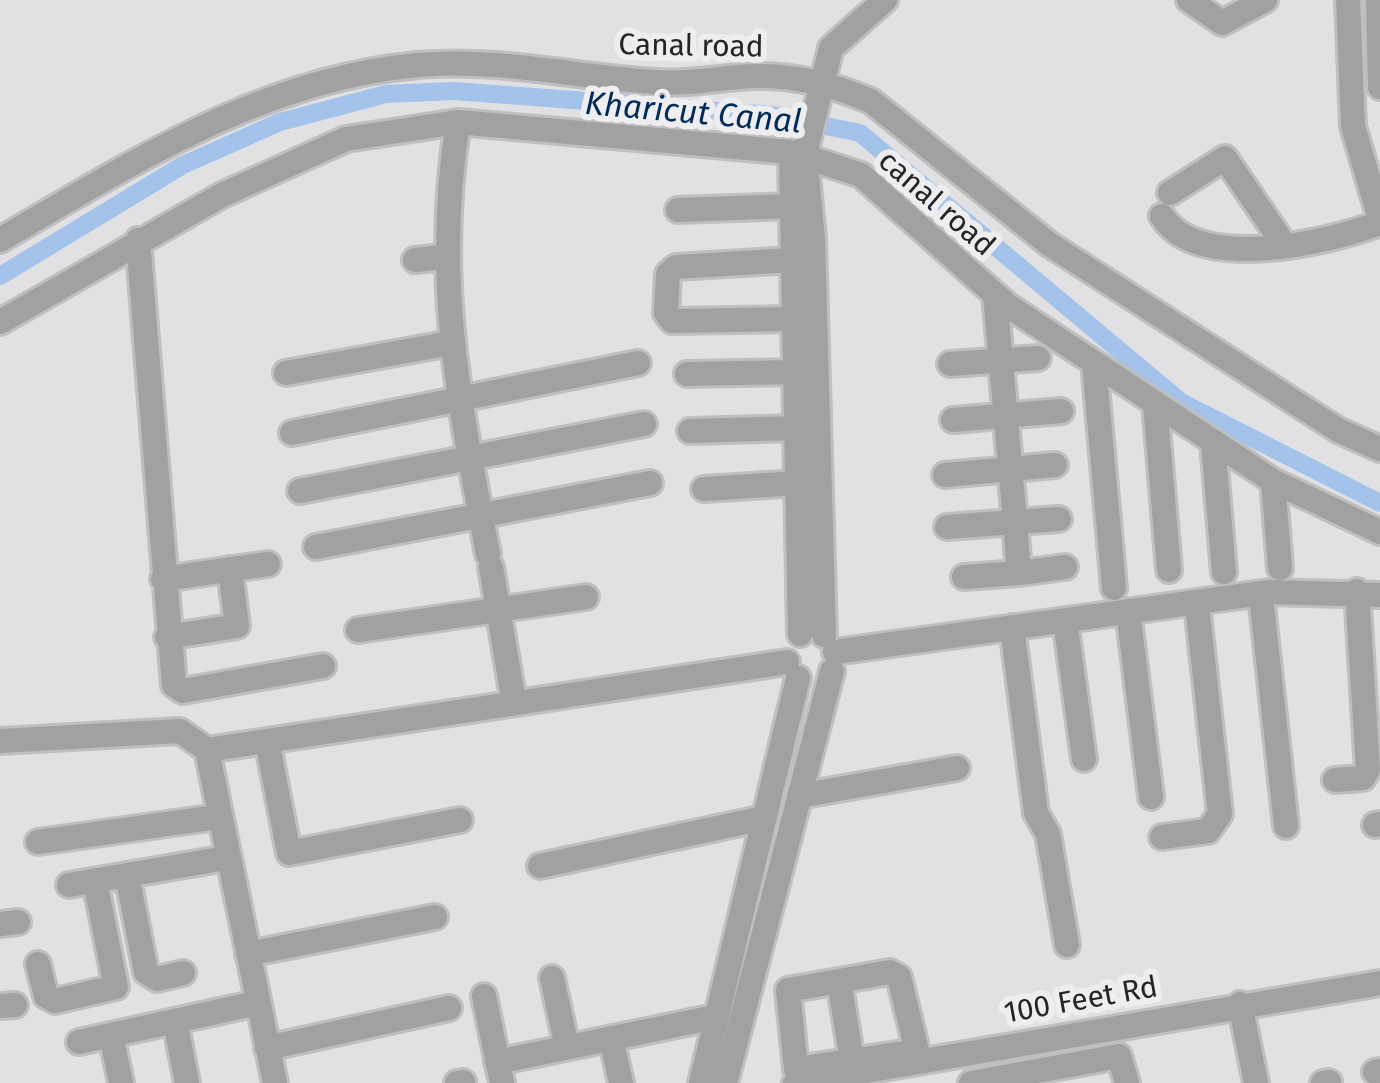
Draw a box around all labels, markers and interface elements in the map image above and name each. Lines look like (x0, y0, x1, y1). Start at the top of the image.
street label: Canal road (618, 28, 764, 66)
water label: Kharicut Canal (583, 85, 803, 143)
street label: canal road (870, 144, 1002, 264)
street label: 100 Feet Rd (1001, 970, 1161, 1032)

